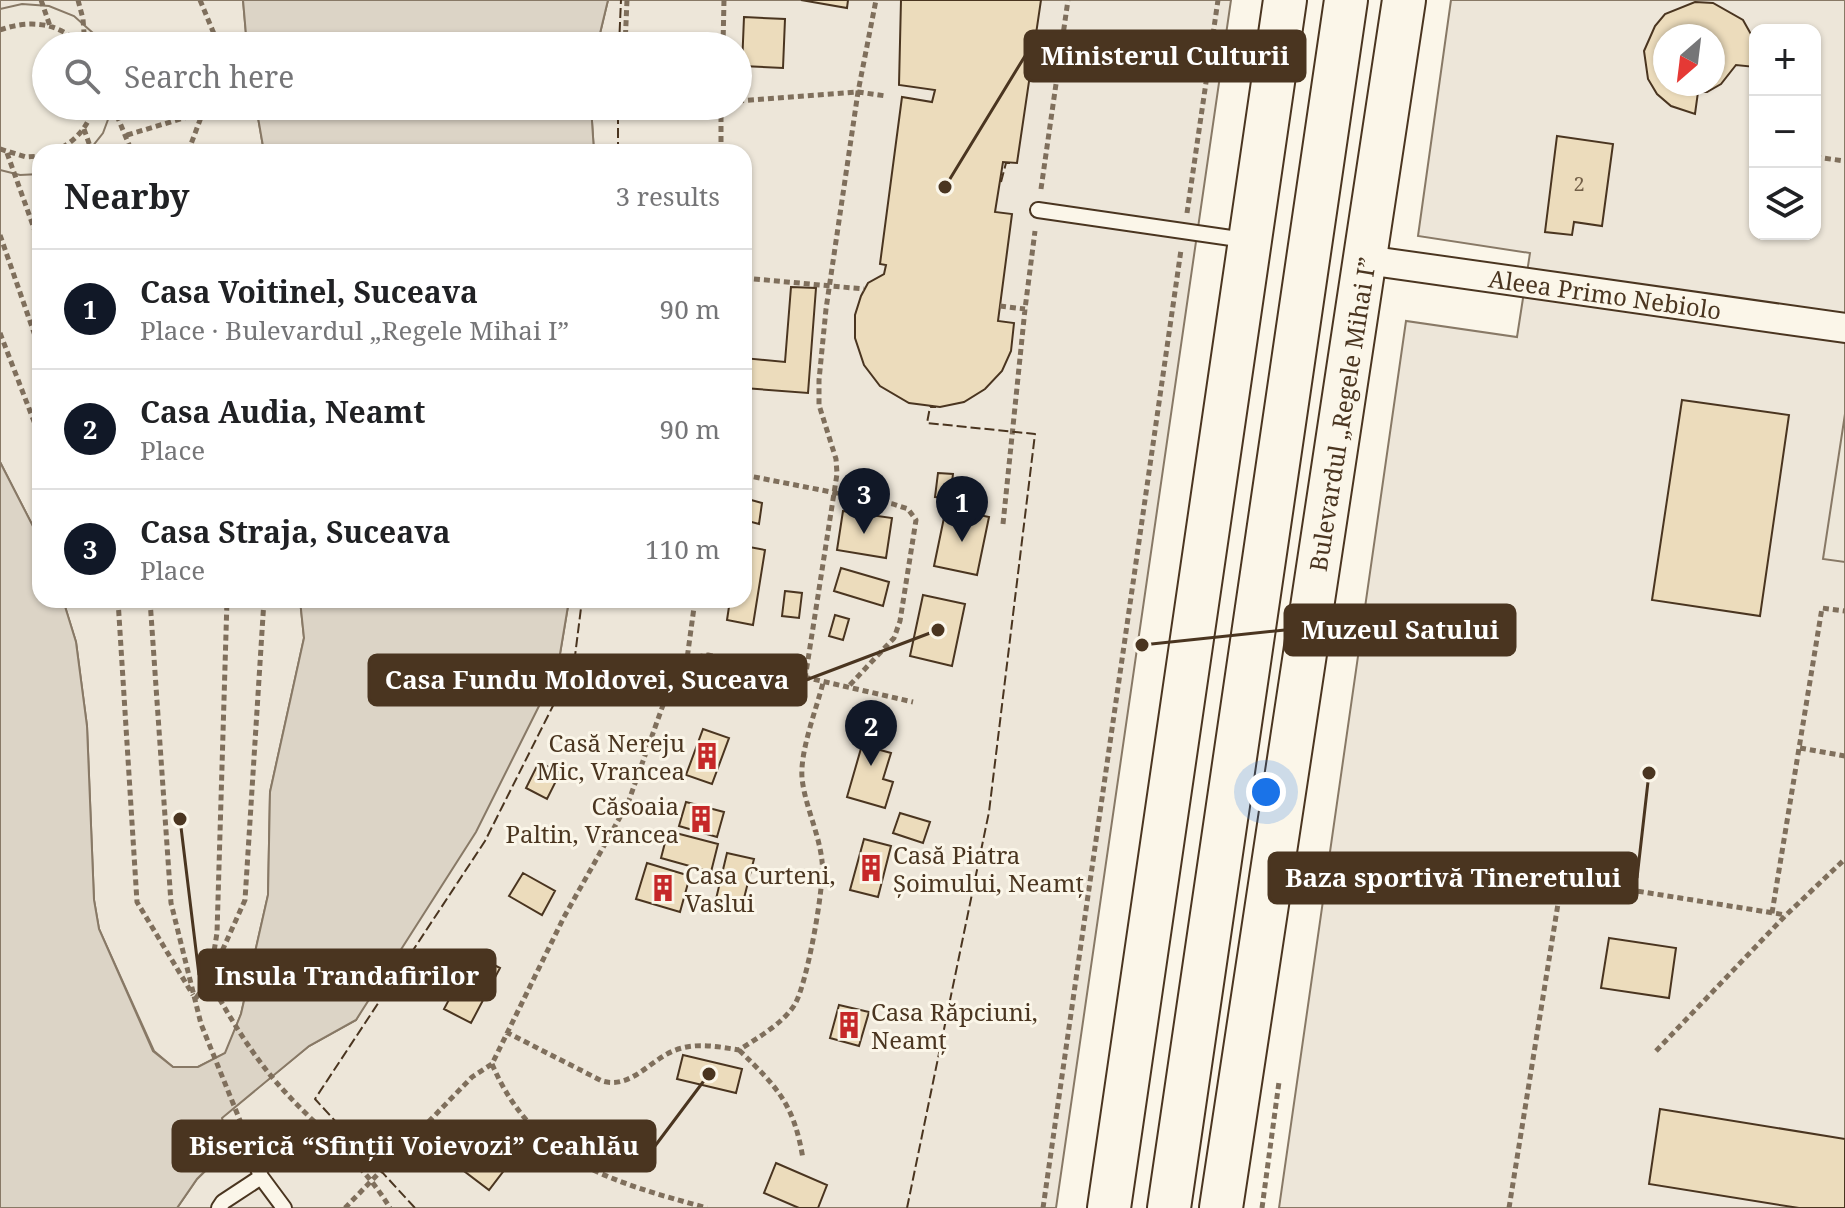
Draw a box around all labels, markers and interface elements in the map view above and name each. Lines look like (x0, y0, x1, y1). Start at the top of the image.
north arrow (1653, 24, 1725, 96)
map controls (1749, 24, 1821, 240)
button: + (1749, 24, 1821, 96)
callout: Ministerul Culturii (1025, 31, 1305, 81)
search box (32, 32, 752, 120)
text: Ministerul Culturii (1041, 37, 1289, 73)
icon: search (60, 54, 104, 98)
text: Search here (124, 56, 294, 97)
button: − (1749, 96, 1821, 168)
button: layers (1749, 168, 1821, 240)
house number: 2 (1573, 170, 1585, 197)
text: Nearby (64, 173, 190, 219)
text: 3 results (615, 178, 720, 214)
street label: Bulevardul „Regele Mihai I” (1301, 255, 1383, 573)
street label: Aleea Primo Nebiolo (1486, 261, 1724, 327)
text: Casa Voitinel, Suceava (140, 271, 478, 312)
text: 1 (83, 291, 97, 327)
text: 90 m (660, 291, 720, 327)
text: Place · Bulevardul „Regele Mihai I” (140, 312, 569, 348)
text: Casa Audia, Neamt (140, 391, 425, 432)
text: 2 (83, 411, 97, 447)
text: 90 m (660, 411, 720, 447)
text: Place (140, 432, 205, 468)
pin: 3 (838, 468, 890, 534)
pin: 1 (936, 476, 988, 542)
text: Casa Straja, Suceava (140, 511, 450, 552)
text: 3 (83, 531, 97, 567)
text: 110 m (645, 531, 720, 567)
text: Place (140, 552, 205, 588)
callout: Muzeul Satului (1285, 605, 1515, 655)
text: Muzeul Satului (1301, 611, 1499, 647)
callout: Casa Fundu Moldovei, Suceava (369, 655, 806, 705)
text: Casa Fundu Moldovei, Suceava (385, 661, 789, 697)
pin: 2 (845, 700, 897, 766)
place label: Casă Nereju Mic, Vrancea (537, 726, 685, 787)
building icon: Casă Nereju Mic, Vrancea (692, 741, 722, 771)
your location (1246, 772, 1286, 812)
place label: Căsoaia Paltin, Vrancea (506, 789, 679, 850)
building icon: Căsoaia Paltin, Vrancea (686, 804, 716, 834)
place label: Casă Piatra Șoimului, Neamț (893, 838, 1084, 899)
building icon: Casă Piatra Șoimului, Neamț (856, 853, 886, 883)
callout: Baza sportivă Tineretului (1269, 853, 1637, 903)
place label: Casa Curteni, Vaslui (685, 858, 836, 919)
text: Baza sportivă Tineretului (1285, 859, 1621, 895)
building icon: Casa Curteni, Vaslui (648, 873, 678, 903)
callout: Insula Trandafirilor (199, 950, 495, 1000)
text: Insula Trandafirilor (215, 957, 480, 993)
place label: Casa Răpciuni, Neamț (871, 995, 1038, 1056)
building icon: Casa Răpciuni, Neamț (834, 1010, 864, 1040)
callout: Biserică “Sfinții Voievozi” Ceahlău (173, 1121, 655, 1171)
text: Biserică “Sfinții Voievozi” Ceahlău (189, 1127, 639, 1163)

